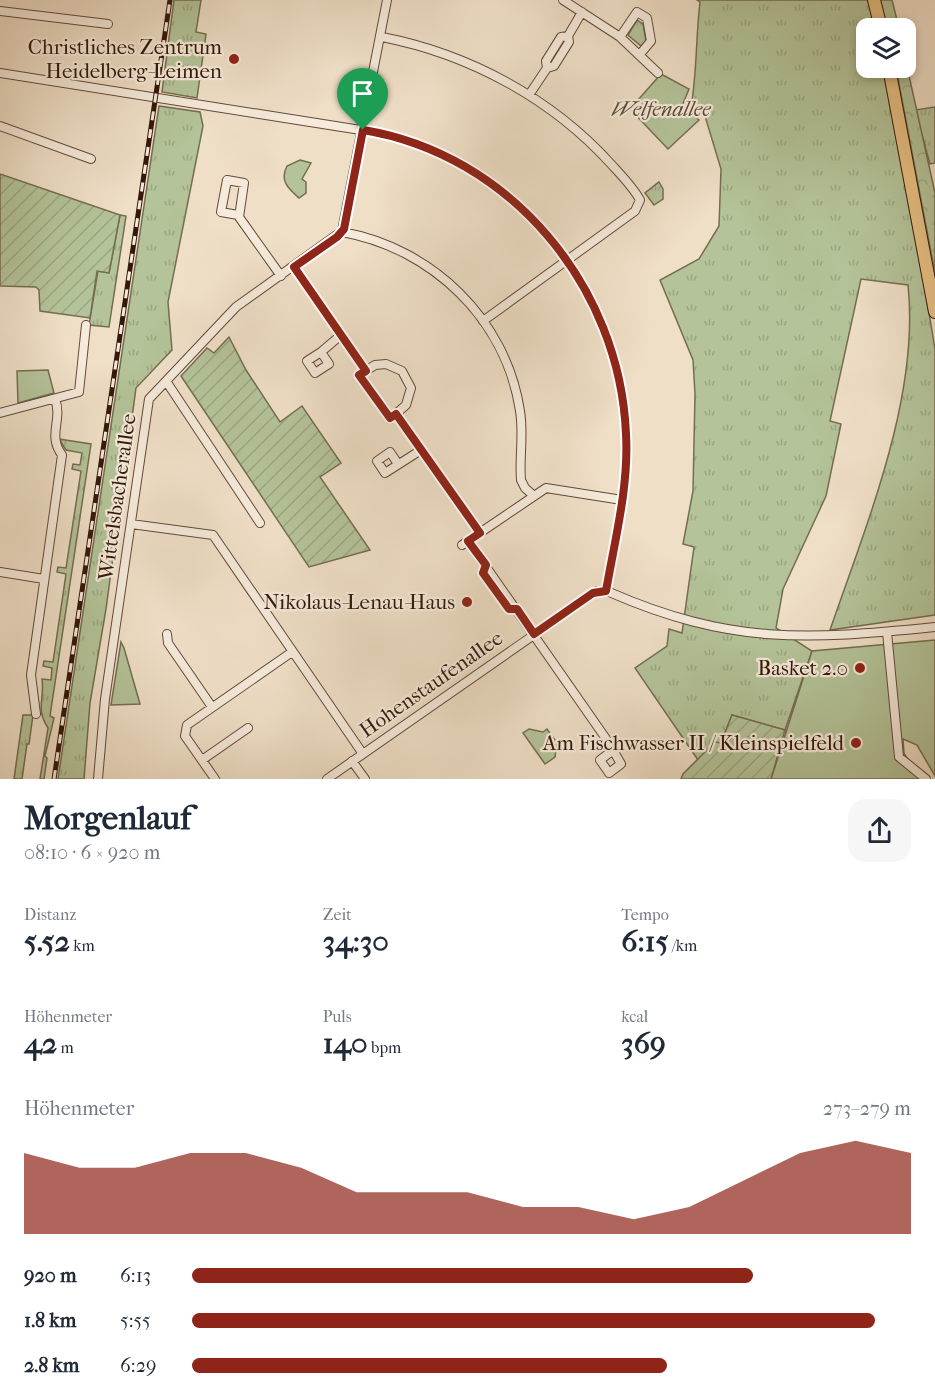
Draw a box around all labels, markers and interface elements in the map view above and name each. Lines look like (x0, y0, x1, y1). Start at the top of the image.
map controls (856, 18, 916, 78)
button: layers (856, 18, 916, 78)
place label: Christliches Zentrum Heidelberg-Leimen (28, 35, 223, 83)
marker: Christliches Zentrum Heidelberg-Leimen (227, 52, 241, 66)
pin (337, 68, 388, 130)
icon: arrive (346, 77, 379, 110)
park label: Welfenallee (611, 97, 711, 121)
street label: Wittelsbacherallee (93, 412, 141, 583)
place label: Nikolaus-Lenau-Haus (263, 590, 455, 614)
marker: Nikolaus-Lenau-Haus (460, 595, 474, 609)
street label: Hohenstaufenallee (355, 626, 507, 742)
place label: Basket 2.0 (758, 656, 848, 680)
marker: Basket 2.0 (853, 661, 867, 675)
place label: Am Fischwasser II / Kleinspielfeld (542, 731, 845, 755)
marker: Am Fischwasser II / Kleinspielfeld (849, 736, 863, 750)
text: Morgenlauf (24, 799, 191, 838)
button: share (848, 799, 911, 862)
text: 08:10 · 6 × 920 m (24, 841, 160, 864)
text: Distanz (24, 905, 76, 924)
text: Zeit (323, 905, 352, 924)
text: Tempo (621, 905, 669, 924)
text: 5.52 (24, 924, 70, 959)
text: 34:30 (323, 924, 389, 959)
text: 6:15 (621, 924, 668, 959)
text: km (70, 936, 95, 955)
text: /km (668, 936, 697, 955)
text: Höhenmeter (24, 1007, 112, 1026)
text: Puls (323, 1007, 352, 1026)
text: kcal (621, 1007, 648, 1026)
text: 42 (24, 1026, 57, 1061)
text: 140 (323, 1026, 368, 1061)
text: 369 (621, 1026, 666, 1061)
text: m (57, 1038, 74, 1057)
text: bpm (368, 1038, 401, 1057)
text: Höhenmeter (24, 1097, 134, 1120)
text: 273–279 m (823, 1097, 911, 1120)
text: 920 m (24, 1264, 77, 1287)
text: 6:13 (120, 1264, 151, 1287)
text: 1.8 km (24, 1309, 76, 1332)
text: 5:55 (120, 1309, 151, 1332)
text: 2.8 km (24, 1354, 79, 1377)
text: 6:29 (120, 1354, 156, 1377)

